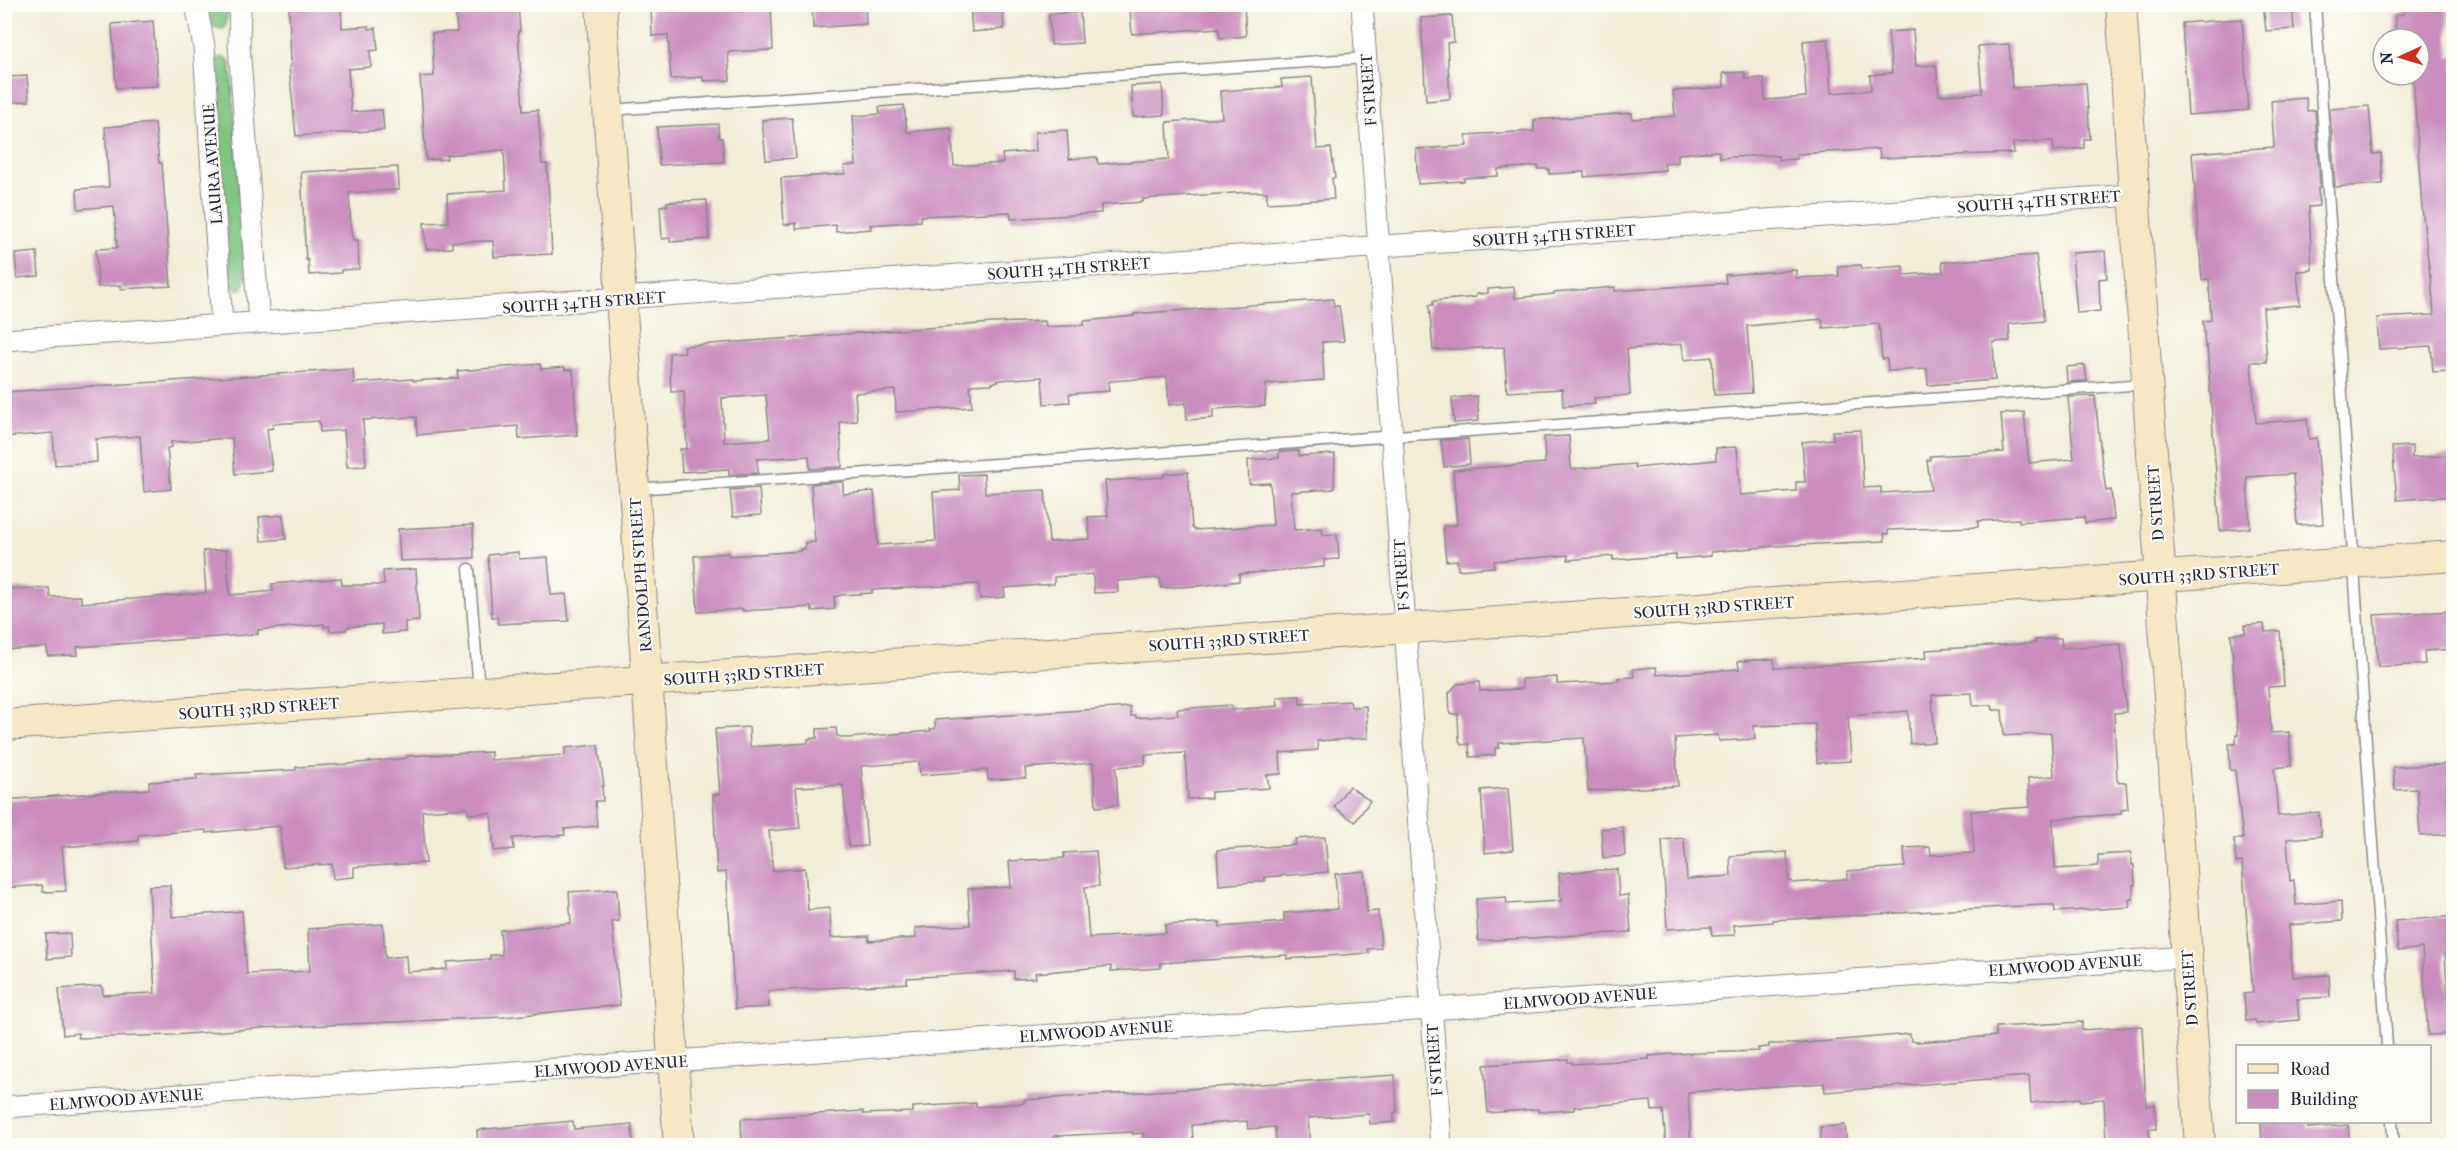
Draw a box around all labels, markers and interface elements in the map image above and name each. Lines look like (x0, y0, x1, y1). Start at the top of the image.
north arrow (2371, 27, 2431, 87)
text: N (2377, 50, 2396, 65)
street label: F STREET (1356, 53, 1381, 127)
street label: LAURA AVENUE (199, 102, 226, 225)
street label: SOUTH 34TH STREET (1957, 186, 2122, 217)
street label: SOUTH 34TH STREET (1472, 220, 1637, 251)
street label: SOUTH 34TH STREET (987, 253, 1152, 284)
street label: SOUTH 34TH STREET (502, 287, 667, 318)
street label: D STREET (2143, 464, 2168, 542)
street label: RANDOLPH STREET (626, 497, 655, 653)
street label: F STREET (1389, 538, 1414, 612)
street label: SOUTH 33RD STREET (2118, 559, 2280, 590)
street label: SOUTH 33RD STREET (1633, 592, 1795, 623)
street label: SOUTH 33RD STREET (1148, 625, 1310, 656)
street label: SOUTH 33RD STREET (663, 659, 825, 690)
street label: SOUTH 33RD STREET (178, 693, 340, 724)
street label: D STREET (2177, 949, 2202, 1027)
street label: ELMWOOD AVENUE (1988, 951, 2143, 980)
street label: ELMWOOD AVENUE (1503, 984, 1658, 1013)
street label: ELMWOOD AVENUE (1019, 1017, 1174, 1046)
street label: F STREET (1422, 1023, 1447, 1097)
legend (2236, 1045, 2431, 1123)
street label: ELMWOOD AVENUE (534, 1052, 689, 1081)
text: Road (2290, 1059, 2330, 1080)
street label: ELMWOOD AVENUE (49, 1085, 204, 1114)
text: Building (2290, 1089, 2358, 1110)

